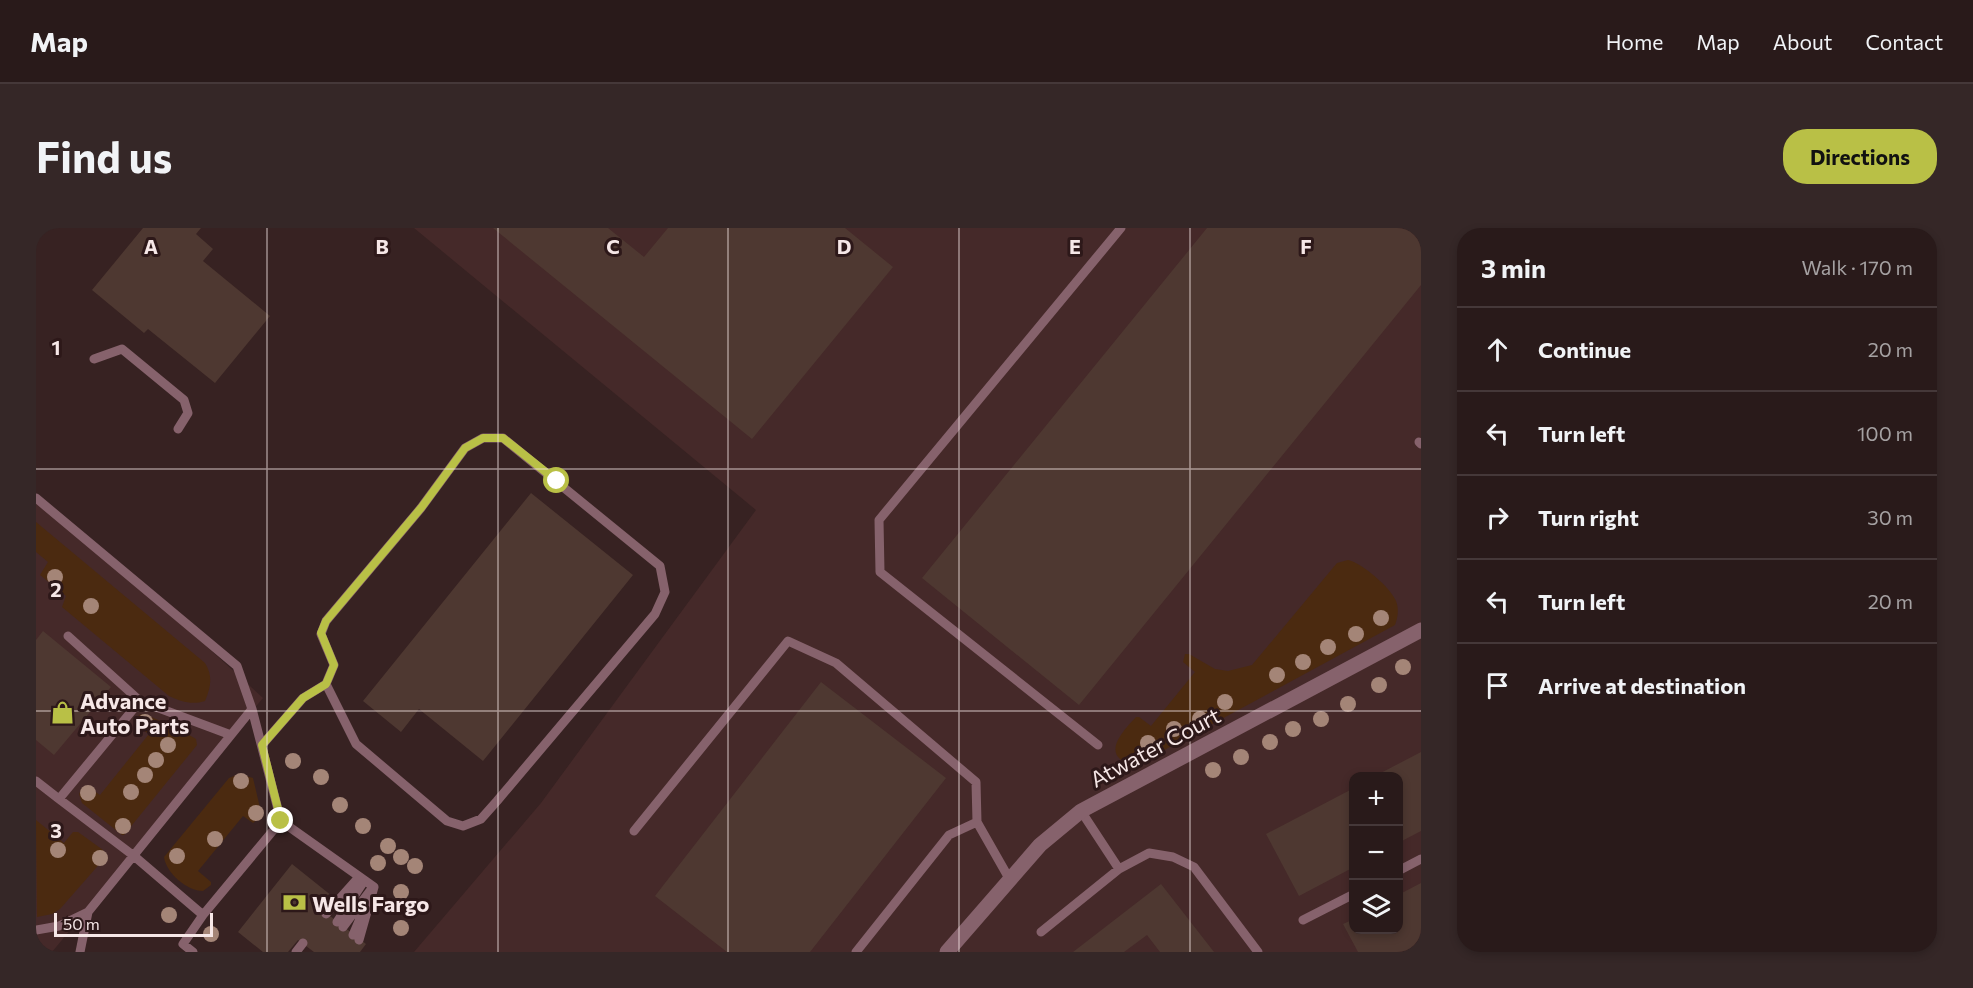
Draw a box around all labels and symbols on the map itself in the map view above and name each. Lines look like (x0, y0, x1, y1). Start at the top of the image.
text: A (144, 234, 158, 258)
text: B (375, 234, 389, 258)
text: C (606, 234, 620, 258)
text: D (837, 234, 851, 258)
text: E (1069, 234, 1081, 258)
text: F (1300, 234, 1312, 258)
text: 1 (51, 335, 61, 359)
route start (543, 467, 569, 493)
text: 2 (50, 577, 62, 601)
place label: Advance Auto Parts (80, 687, 189, 739)
shop icon: Advance Auto Parts (49, 700, 75, 726)
street label: Atwater Court (1085, 701, 1225, 793)
route end (267, 807, 293, 833)
text: 3 (50, 818, 62, 842)
bank icon: Wells Fargo (281, 890, 307, 916)
place label: Wells Fargo (312, 890, 429, 917)
scale bar (54, 910, 213, 938)

